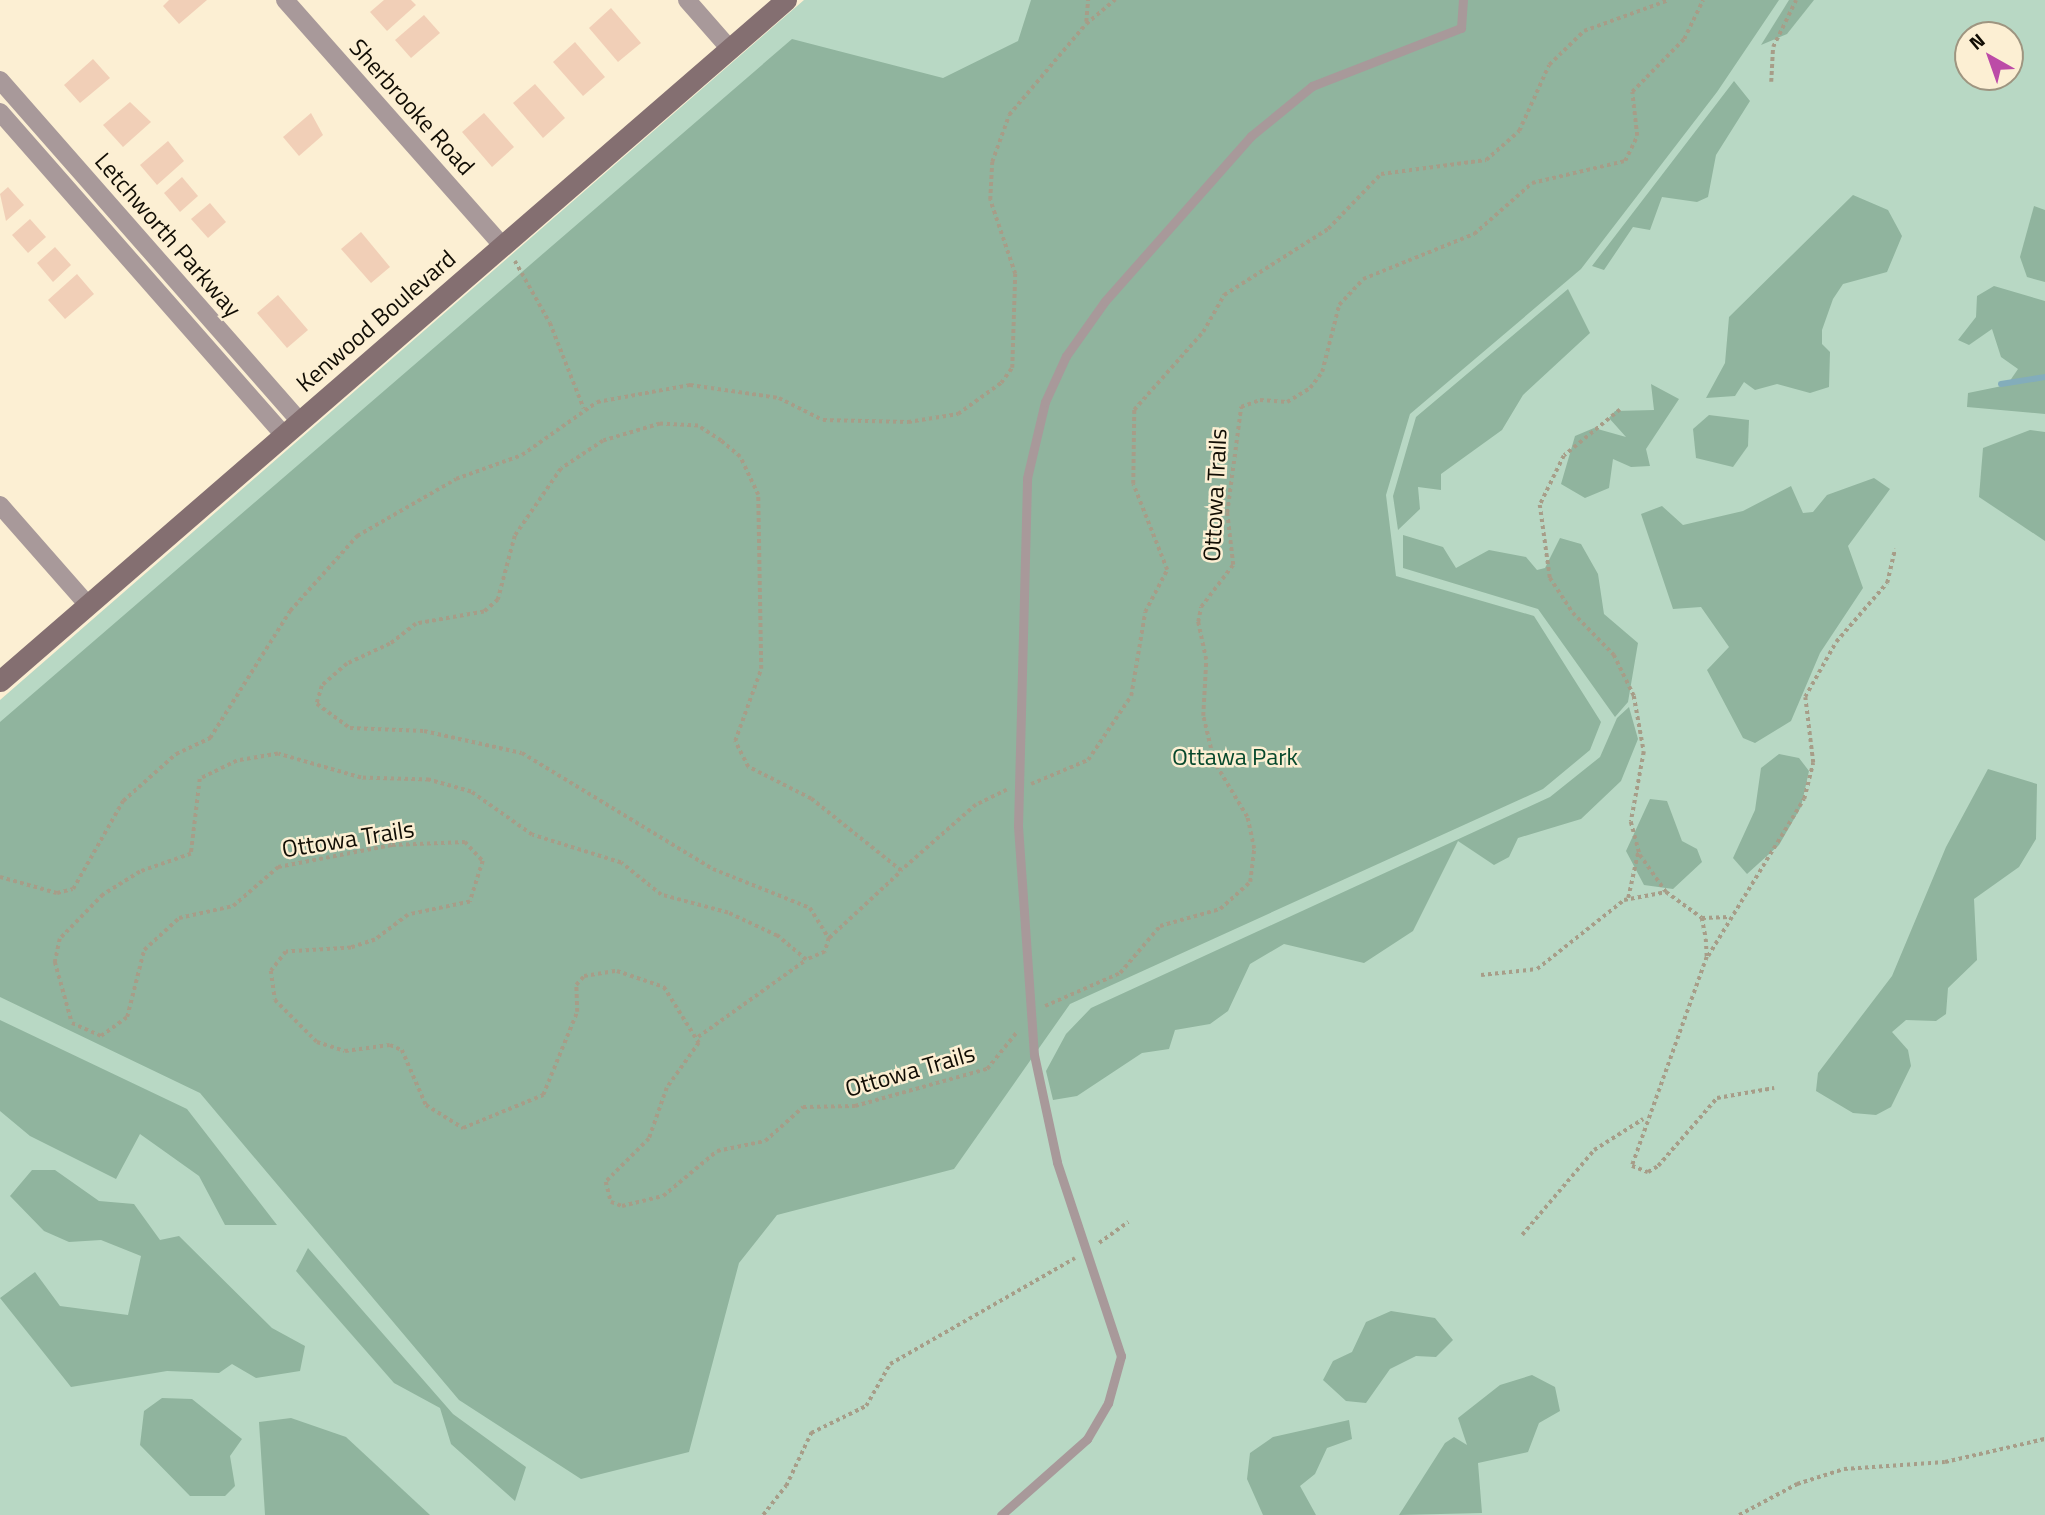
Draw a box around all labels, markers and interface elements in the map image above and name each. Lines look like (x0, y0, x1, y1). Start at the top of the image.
north arrow (1954, 21, 2024, 91)
text: N (1962, 26, 1991, 56)
street label: Sherbrooke Road (343, 33, 481, 181)
street label: Letchworth Parkway (89, 147, 247, 323)
street label: Kenwood Boulevard (291, 244, 461, 398)
street label: Ottowa Trails (1197, 428, 1233, 562)
park label: Ottawa Park (1172, 743, 1298, 771)
street label: Ottowa Trails (280, 814, 416, 864)
street label: Ottowa Trails (842, 1039, 978, 1103)

